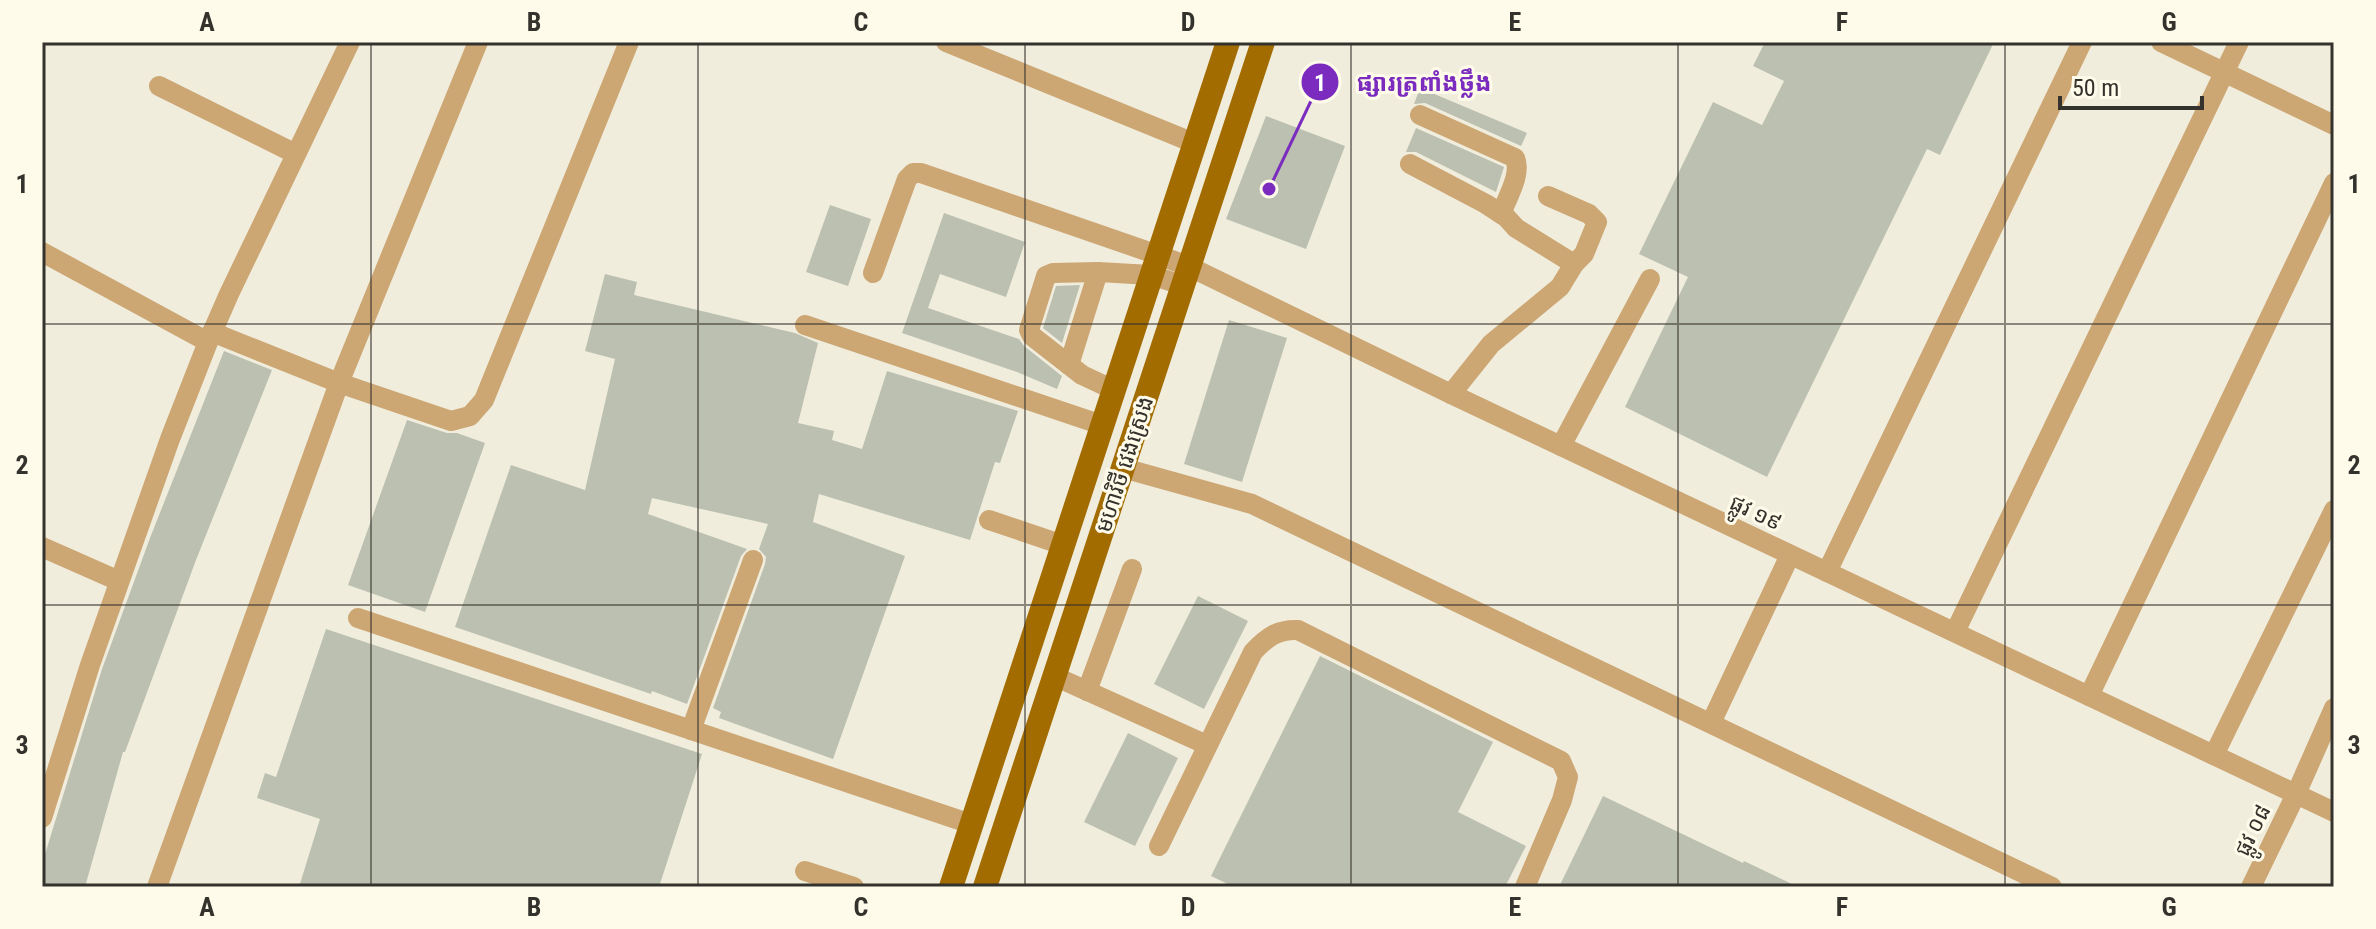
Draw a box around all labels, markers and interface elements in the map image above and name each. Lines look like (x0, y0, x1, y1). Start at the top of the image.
text: A (199, 7, 215, 37)
text: B (527, 7, 541, 37)
text: C (854, 7, 869, 37)
text: D (1181, 7, 1195, 37)
text: E (1509, 7, 1522, 37)
text: F (1836, 7, 1848, 37)
text: G (2161, 7, 2177, 37)
callout: ផ្សារត្រពាំងថ្លឹង (1300, 58, 1507, 106)
scale bar (2060, 60, 2202, 110)
text: ផ្សារត្រពាំងថ្លឹង (1356, 68, 1492, 98)
text: 1 (1314, 69, 1326, 97)
text: 50 m (2072, 74, 2119, 102)
text: 1 (15, 169, 29, 199)
text: 1 (2347, 169, 2361, 199)
street label: មហាវិថី វេងស្រេង (1090, 393, 1159, 536)
text: 2 (15, 450, 29, 480)
text: 2 (2347, 450, 2361, 480)
street label: ផ្លូវ ១៩ (1723, 490, 1786, 542)
text: 3 (15, 730, 29, 760)
text: 3 (2347, 730, 2361, 760)
street label: ផ្លូវ ០៨ (2229, 800, 2282, 863)
text: A (199, 892, 215, 922)
text: B (527, 892, 541, 922)
text: C (854, 892, 869, 922)
text: D (1181, 892, 1195, 922)
text: E (1509, 892, 1522, 922)
text: F (1836, 892, 1848, 922)
text: G (2161, 892, 2177, 922)

